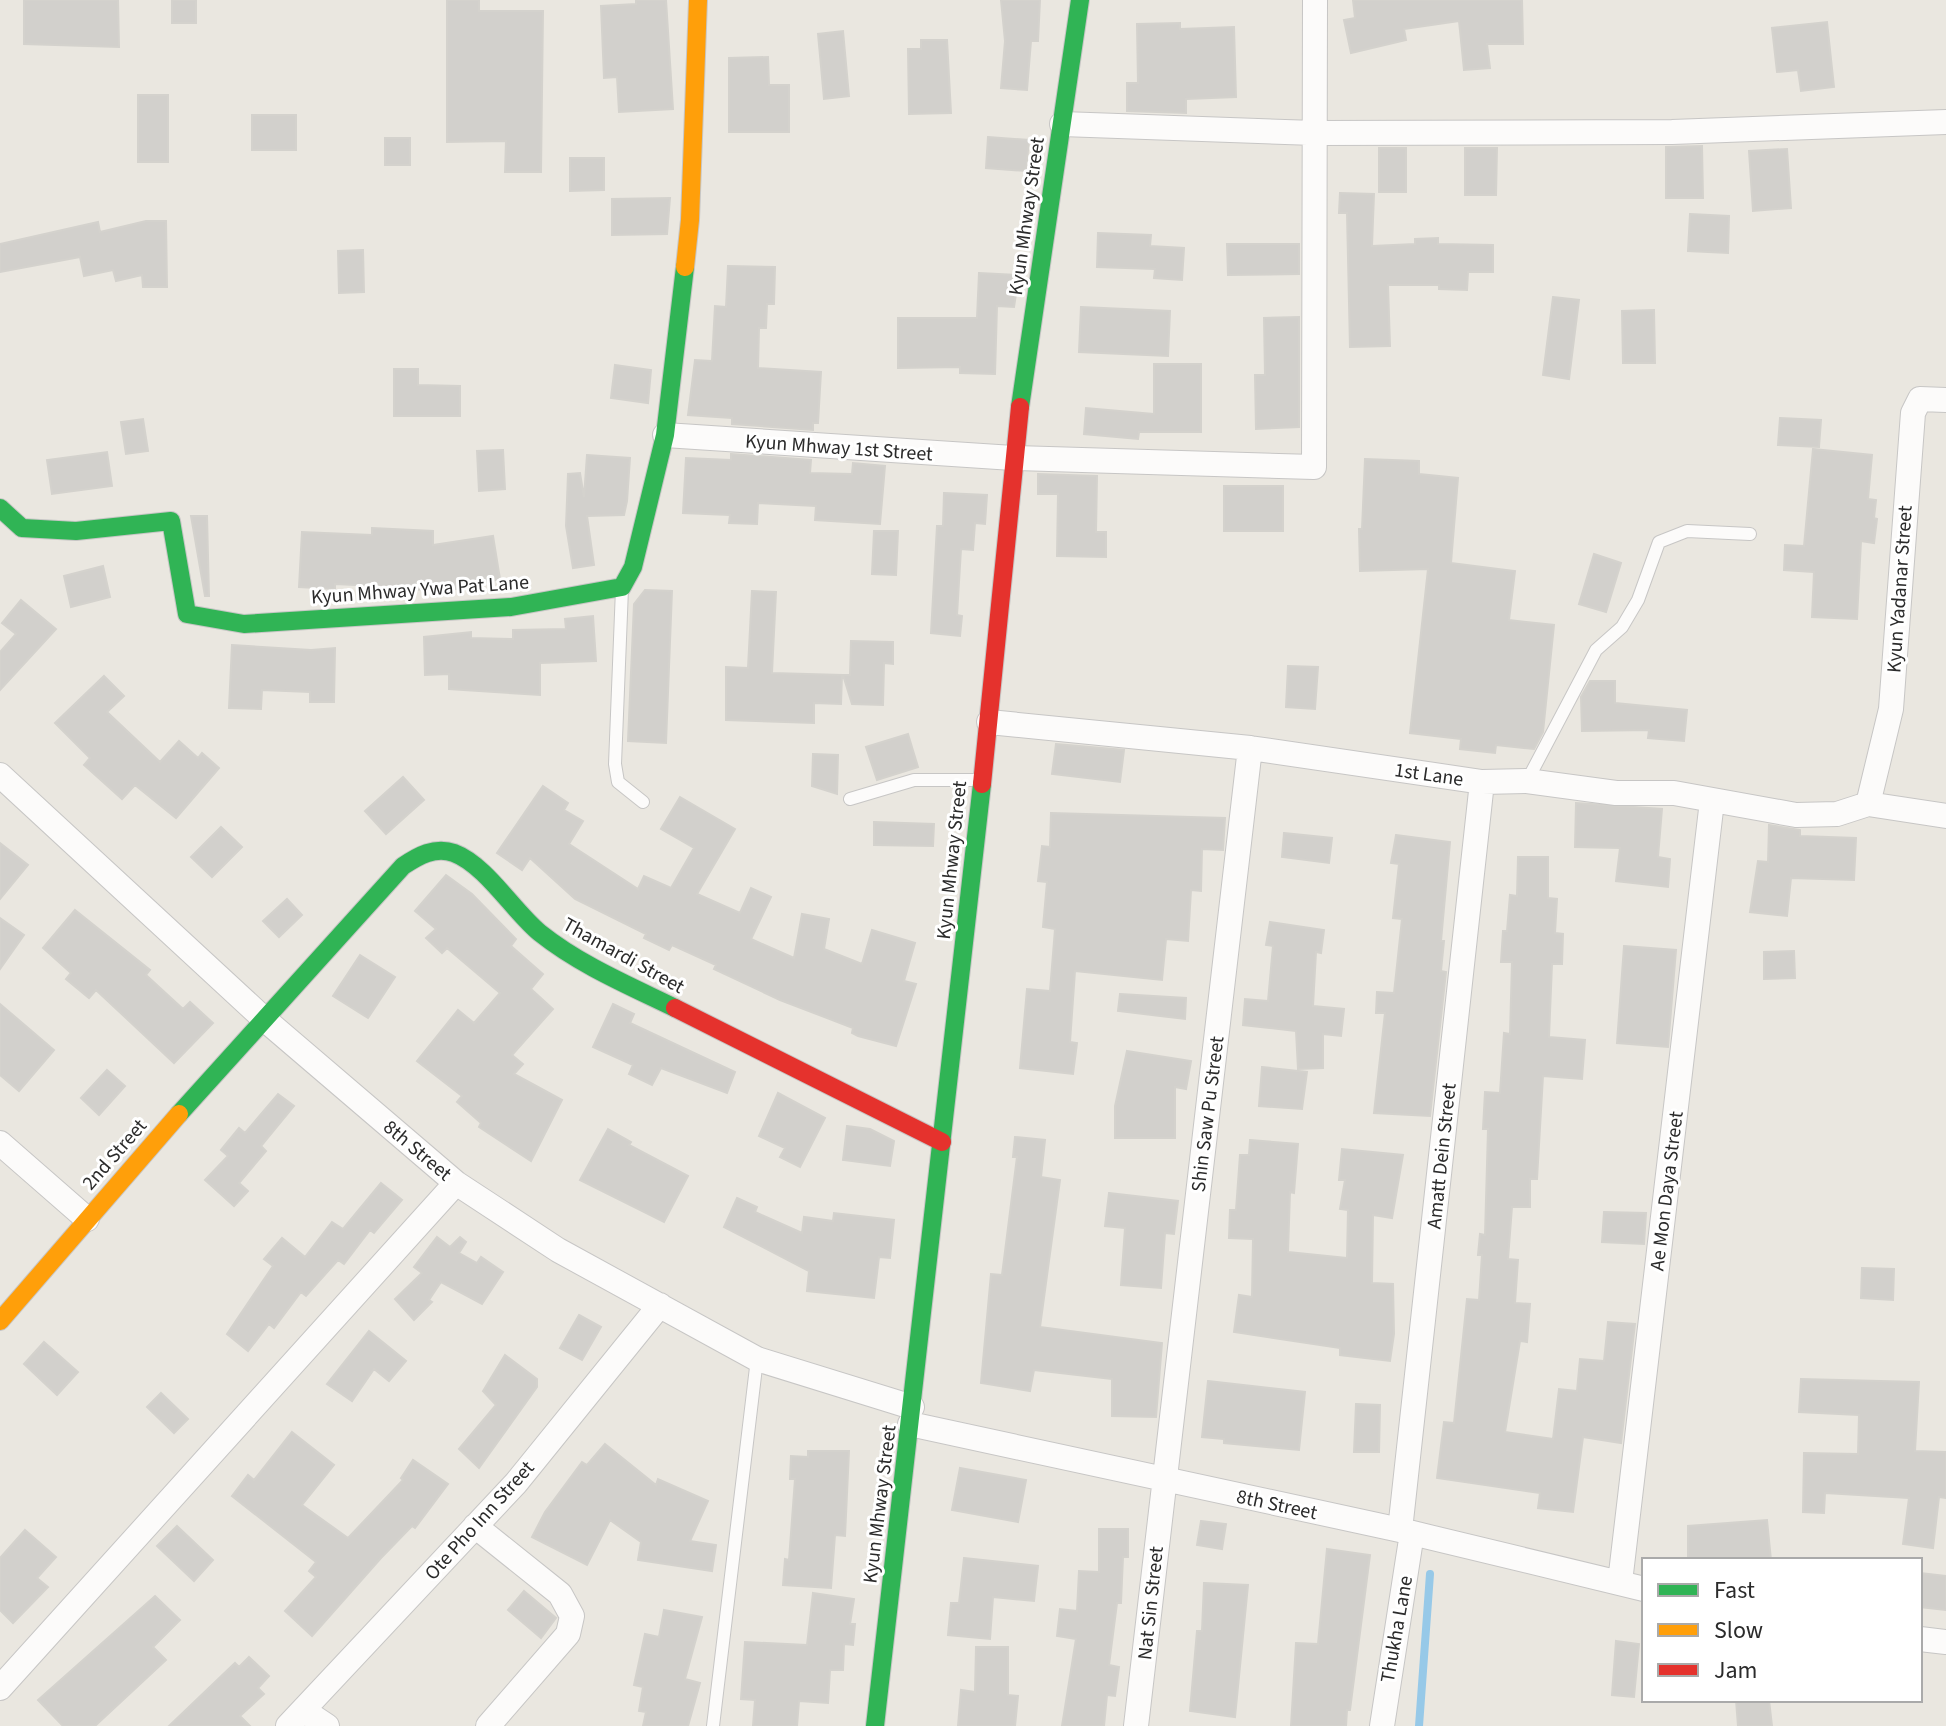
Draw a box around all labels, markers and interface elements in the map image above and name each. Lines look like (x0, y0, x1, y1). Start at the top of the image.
street label: Kyun Mhway Street (1002, 135, 1052, 297)
street label: Kyun Mhway 1st Street (744, 427, 934, 469)
street label: Kyun Yadanar Street (1880, 504, 1920, 674)
street label: Kyun Mhway Ywa Pat Lane (310, 568, 530, 612)
street label: 1st Lane (1393, 756, 1465, 794)
street label: Kyun Mhway Street (930, 779, 974, 941)
street label: Thamardi Street (558, 911, 690, 1001)
street label: Shin Saw Pu Street (1185, 1034, 1231, 1194)
street label: Amatt Dein Street (1420, 1082, 1464, 1230)
street label: Ae Mon Daya Street (1643, 1109, 1691, 1273)
street label: 2nd Street (76, 1113, 154, 1196)
street label: 8th Street (377, 1114, 458, 1188)
street label: Kyun Mhway Street (856, 1423, 904, 1585)
street label: Ote Pho Inn Street (418, 1455, 541, 1587)
street label: 8th Street (1234, 1483, 1320, 1527)
street label: Nat Sin Street (1131, 1545, 1171, 1661)
legend (1642, 1558, 1922, 1702)
street label: Thukha Lane (1374, 1573, 1420, 1685)
text: Fast (1714, 1573, 1755, 1608)
text: Slow (1714, 1613, 1763, 1648)
text: Jam (1714, 1653, 1758, 1688)

